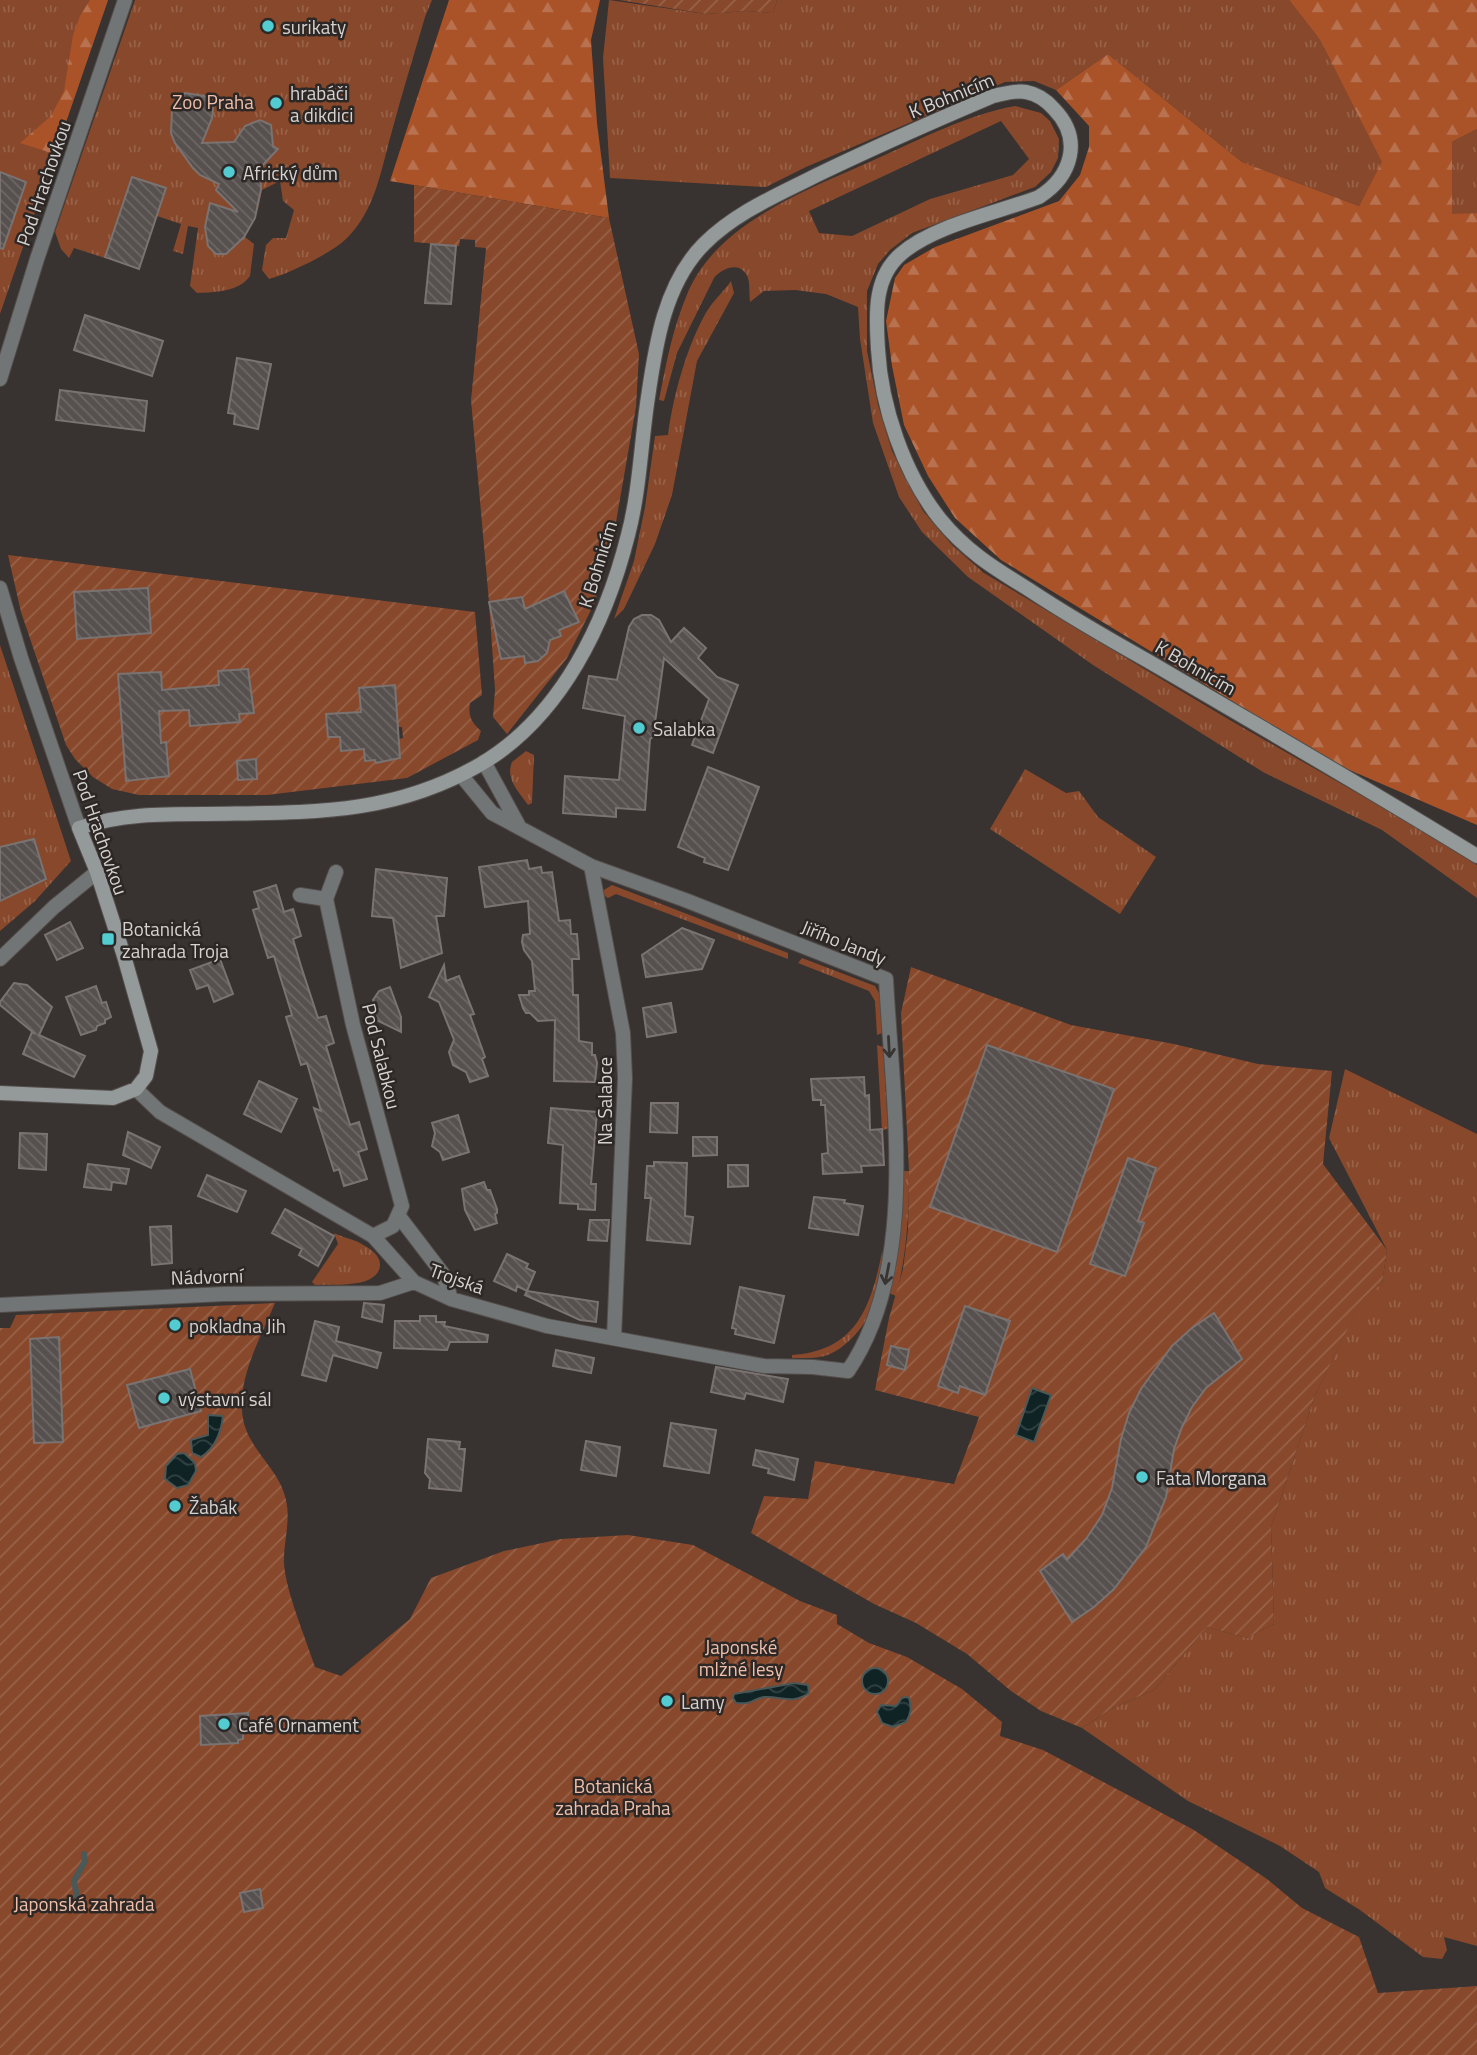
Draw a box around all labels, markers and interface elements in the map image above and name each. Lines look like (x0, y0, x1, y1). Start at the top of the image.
place label: surikaty (282, 12, 346, 41)
marker: surikaty (260, 18, 276, 34)
street label: K Bohnicím (904, 65, 998, 125)
place label: hrabáči a dikdici (290, 78, 353, 129)
park label: Zoo Praha (172, 87, 254, 116)
marker: hrabáči a dikdici (268, 95, 284, 111)
street label: Pod Hrachovkou (8, 116, 78, 250)
place label: Africký dům (243, 158, 338, 187)
marker: Africký dům (221, 164, 237, 180)
street label: K Bohnicím (570, 517, 624, 611)
street label: K Bohnicím (1150, 632, 1242, 702)
place label: Salabka (653, 714, 716, 743)
marker: Salabka (631, 720, 647, 736)
street label: Pod Hrachovkou (66, 765, 136, 899)
street label: Jiřího Jandy (797, 912, 891, 972)
place label: Botanická zahrada Troja (122, 914, 229, 965)
marker: Botanická zahrada Troja (100, 931, 116, 947)
street label: Pod Salabkou (355, 1000, 409, 1112)
one-way arrow (883, 1035, 896, 1058)
street label: Na Salabce (590, 1057, 619, 1145)
street label: Trojská (426, 1255, 489, 1301)
street label: Nádvorní (170, 1260, 245, 1292)
one-way arrow (880, 1262, 893, 1285)
place label: pokladna Jih (189, 1311, 286, 1340)
marker: pokladna Jih (167, 1317, 183, 1333)
place label: výstavní sál (178, 1384, 272, 1413)
marker: výstavní sál (156, 1390, 172, 1406)
place label: Fata Morgana (1156, 1463, 1267, 1492)
marker: Fata Morgana (1134, 1469, 1150, 1485)
place label: Žabák (189, 1492, 237, 1521)
marker: Žabák (167, 1498, 183, 1514)
park label: Japonské mlžné lesy (699, 1632, 783, 1683)
place label: Lamy (681, 1687, 725, 1716)
marker: Lamy (659, 1693, 675, 1709)
place label: Café Ornament (238, 1710, 359, 1739)
marker: Café Ornament (216, 1716, 232, 1732)
park label: Botanická zahrada Praha (555, 1771, 671, 1822)
park label: Japonská zahrada (14, 1889, 155, 1918)

